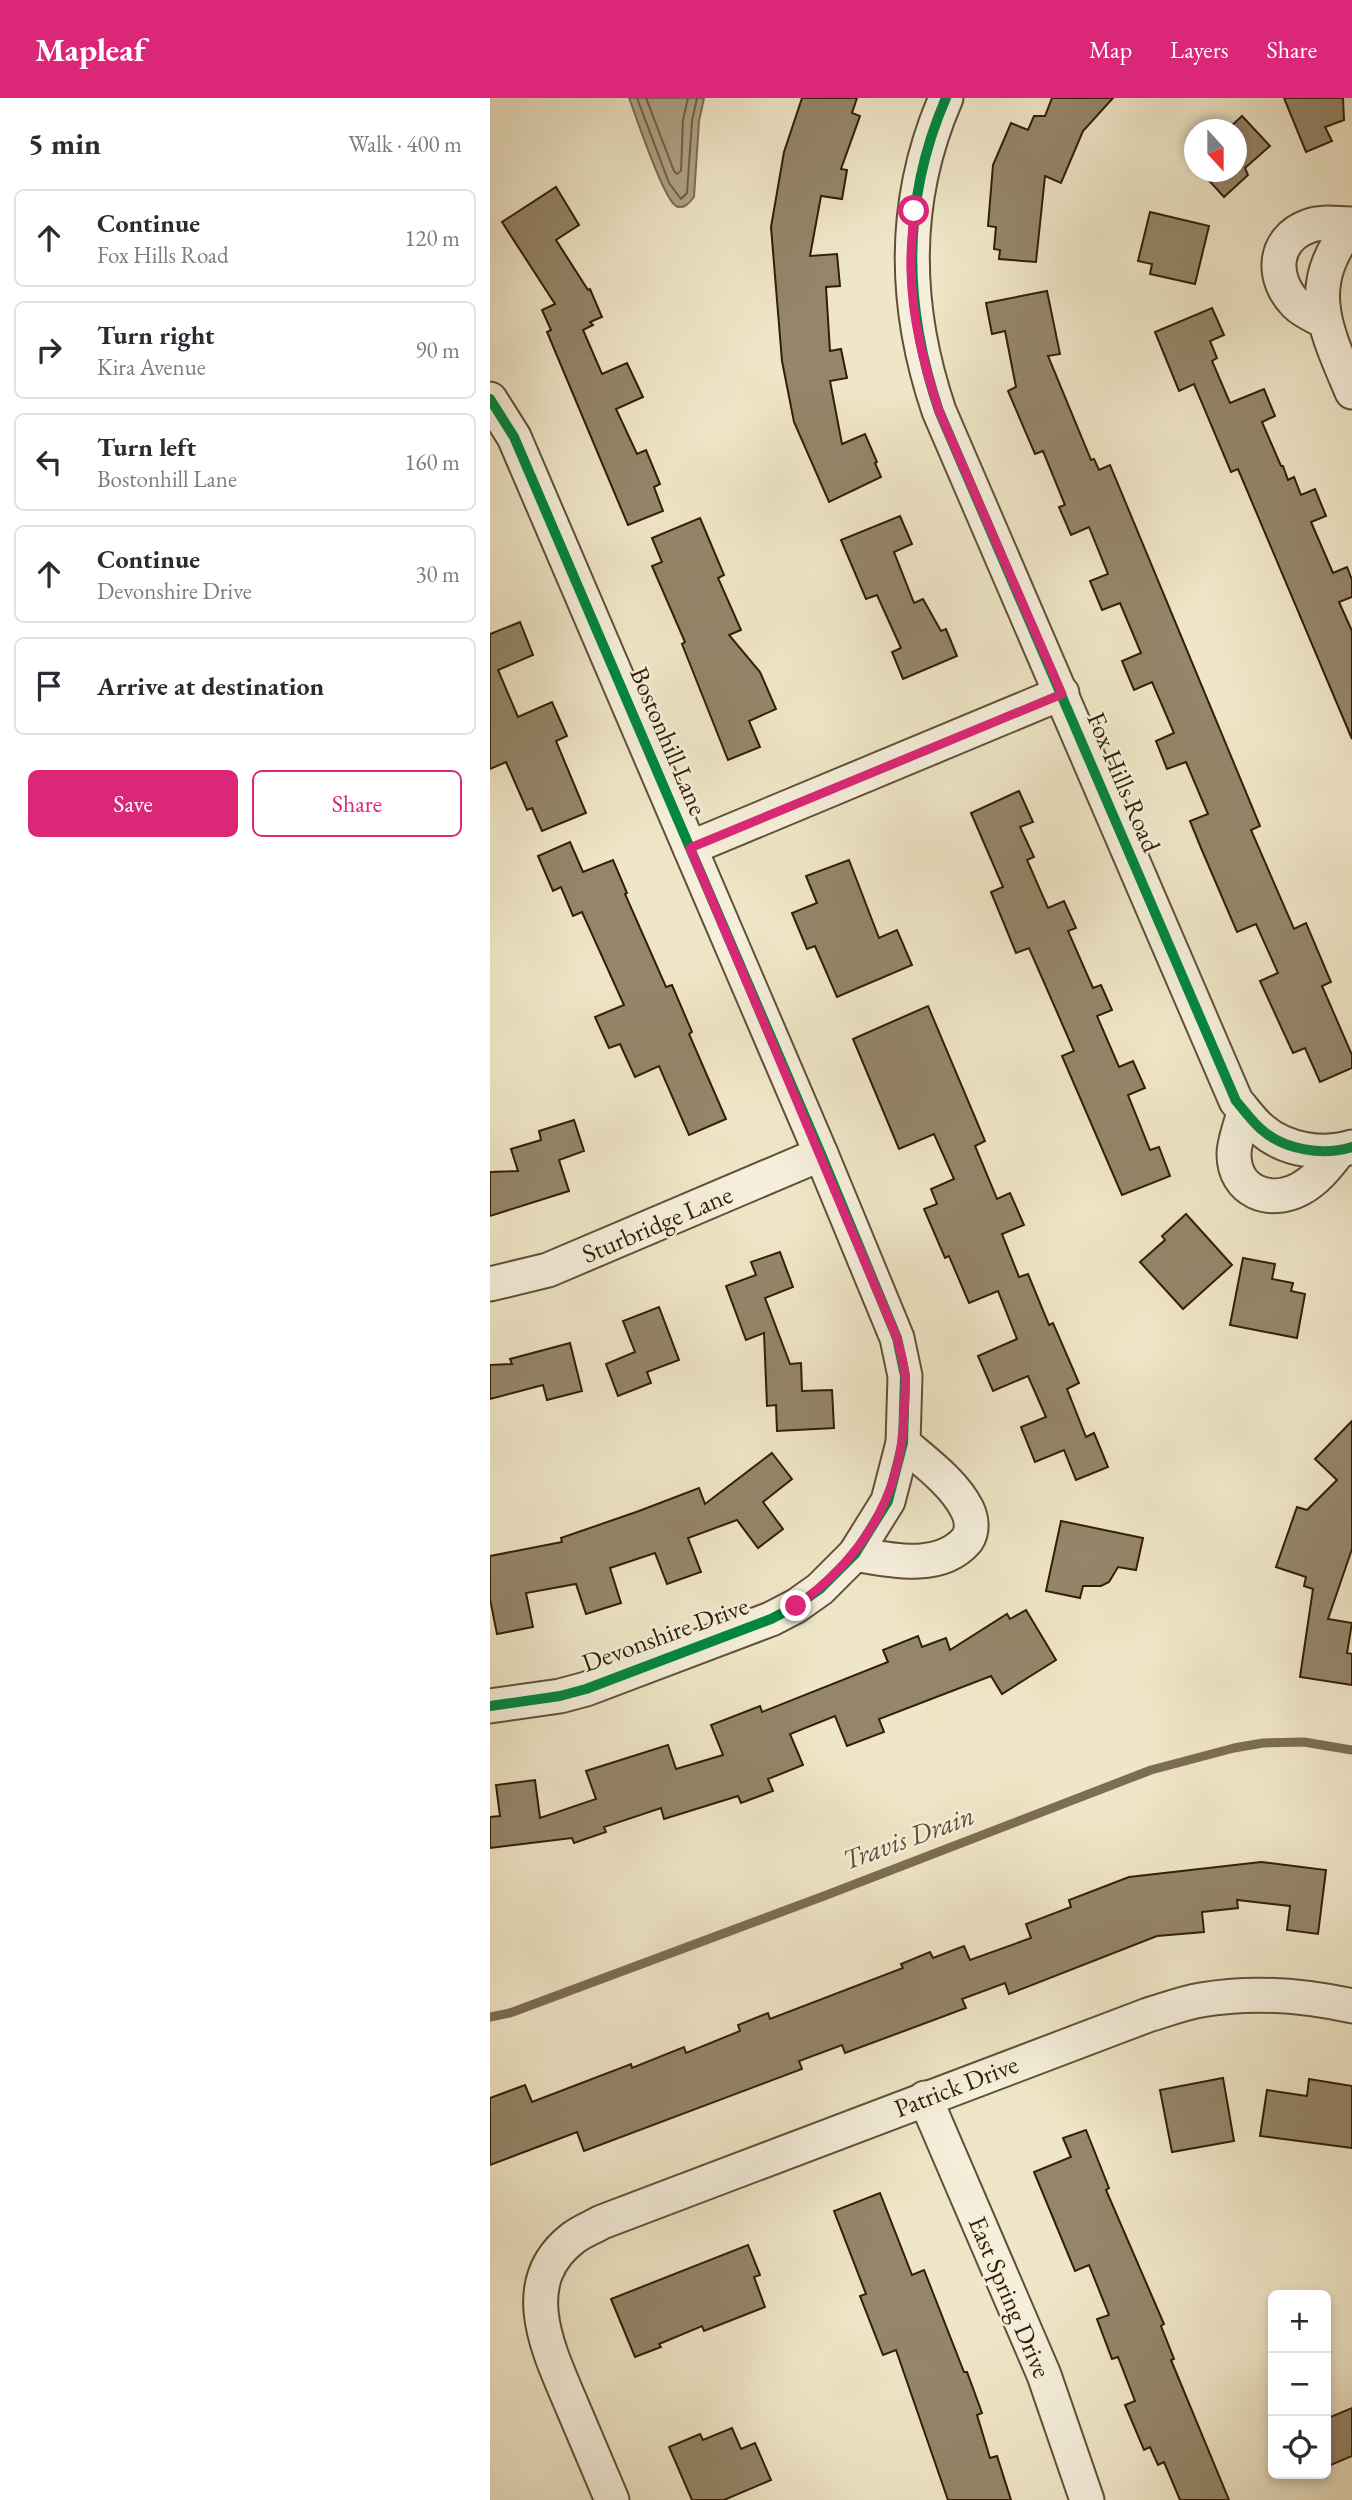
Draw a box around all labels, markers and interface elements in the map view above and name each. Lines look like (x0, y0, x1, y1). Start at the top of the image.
text: Mapleaf (35, 28, 146, 71)
text: Map (1089, 34, 1132, 65)
text: Layers (1170, 34, 1229, 65)
text: Share (1267, 34, 1317, 65)
north arrow (1184, 119, 1247, 182)
text: 5 min (28, 124, 101, 163)
text: Walk · 400 m (348, 129, 462, 159)
route start (898, 195, 929, 226)
text: Continue (97, 206, 200, 240)
icon: ahead (30, 219, 68, 257)
text: 120 m (404, 223, 460, 253)
text: Fox Hills Road (97, 240, 229, 270)
text: Turn right (97, 318, 215, 352)
icon: right (30, 331, 68, 369)
text: 90 m (415, 335, 460, 365)
text: Kira Avenue (97, 352, 206, 382)
text: Turn left (97, 430, 196, 464)
icon: left (30, 443, 68, 481)
text: 160 m (404, 447, 460, 477)
text: Bostonhill Lane (97, 464, 237, 494)
text: Continue (97, 542, 200, 576)
icon: ahead (30, 555, 68, 593)
text: 30 m (415, 559, 460, 589)
text: Devonshire Drive (97, 576, 252, 606)
street label: Bostonhill Lane (622, 662, 716, 820)
icon: arrive (30, 667, 68, 705)
text: Arrive at destination (97, 669, 324, 703)
street label: Fox Hills Road (1079, 707, 1169, 858)
button: Save (28, 770, 238, 837)
button: Share (252, 770, 462, 837)
street label: Sturbridge Lane (577, 1177, 737, 1271)
street label: Devonshire Drive (577, 1588, 753, 1680)
route end (780, 1590, 811, 1621)
water label: Travis Drain (837, 1797, 979, 1877)
street label: Patrick Drive (889, 2047, 1023, 2125)
street label: East Spring Drive (961, 2211, 1059, 2383)
map controls (1268, 2290, 1331, 2479)
button: + (1268, 2290, 1331, 2353)
button: − (1268, 2353, 1331, 2416)
button: locate (1268, 2416, 1331, 2479)

